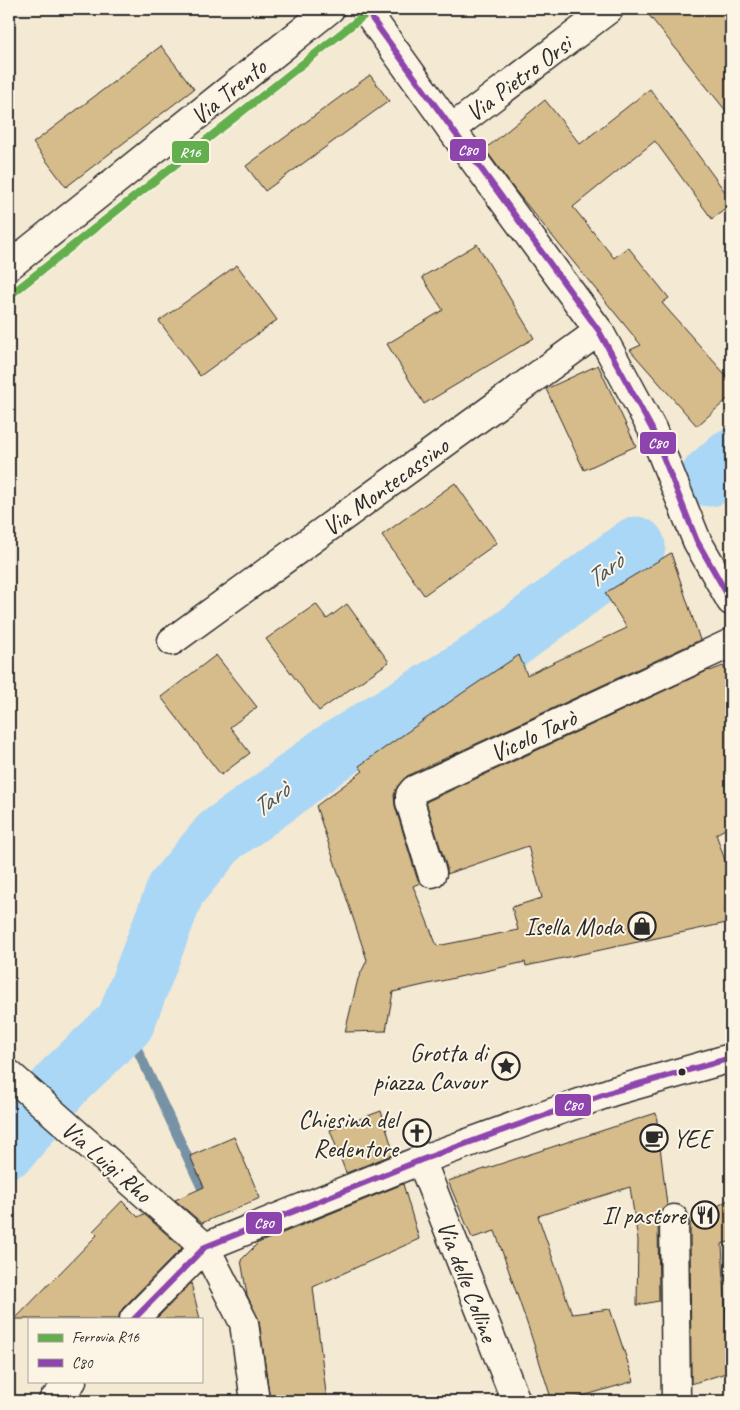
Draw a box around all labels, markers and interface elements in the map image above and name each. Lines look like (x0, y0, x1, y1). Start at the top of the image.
street label: Via Pietro Orsi (459, 27, 581, 129)
street label: Via Trento (184, 51, 274, 132)
line badge: C80 (449, 138, 487, 162)
line badge: R16 (171, 140, 210, 164)
text: C80 (458, 142, 479, 159)
text: R16 (180, 144, 202, 161)
street label: Via Montecassino (316, 429, 456, 543)
line badge: C80 (639, 431, 677, 455)
text: C80 (648, 435, 669, 452)
water label: Tarò (579, 543, 633, 595)
street label: Vicolo Tarò (485, 702, 583, 770)
water label: Tarò (245, 772, 299, 824)
place label: Isella Moda (524, 911, 625, 943)
shop icon: Isella Moda (627, 911, 657, 941)
place label: Grotta di piazza Cavour (373, 1037, 490, 1098)
place icon: Grotta di piazza Cavour (491, 1051, 521, 1081)
unlabelled marker (677, 1067, 687, 1077)
line badge: C80 (554, 1093, 592, 1117)
text: C80 (563, 1097, 584, 1114)
place label: Chiesina del Redentore (298, 1104, 403, 1165)
street label: Via Luigi Rho (54, 1114, 159, 1211)
church icon: Chiesina del Redentore (402, 1118, 432, 1148)
cafe icon: YEE (639, 1123, 669, 1153)
place label: YEE (673, 1123, 715, 1155)
place label: Il pastore (602, 1200, 688, 1232)
restaurant icon: Il pastore (690, 1200, 720, 1230)
line badge: C80 (245, 1211, 283, 1235)
text: C80 (254, 1215, 275, 1232)
street label: Via delle Colline (429, 1216, 505, 1348)
legend (28, 1318, 202, 1382)
text: Ferrovia R16 (72, 1328, 140, 1347)
text: C80 (72, 1354, 94, 1373)

